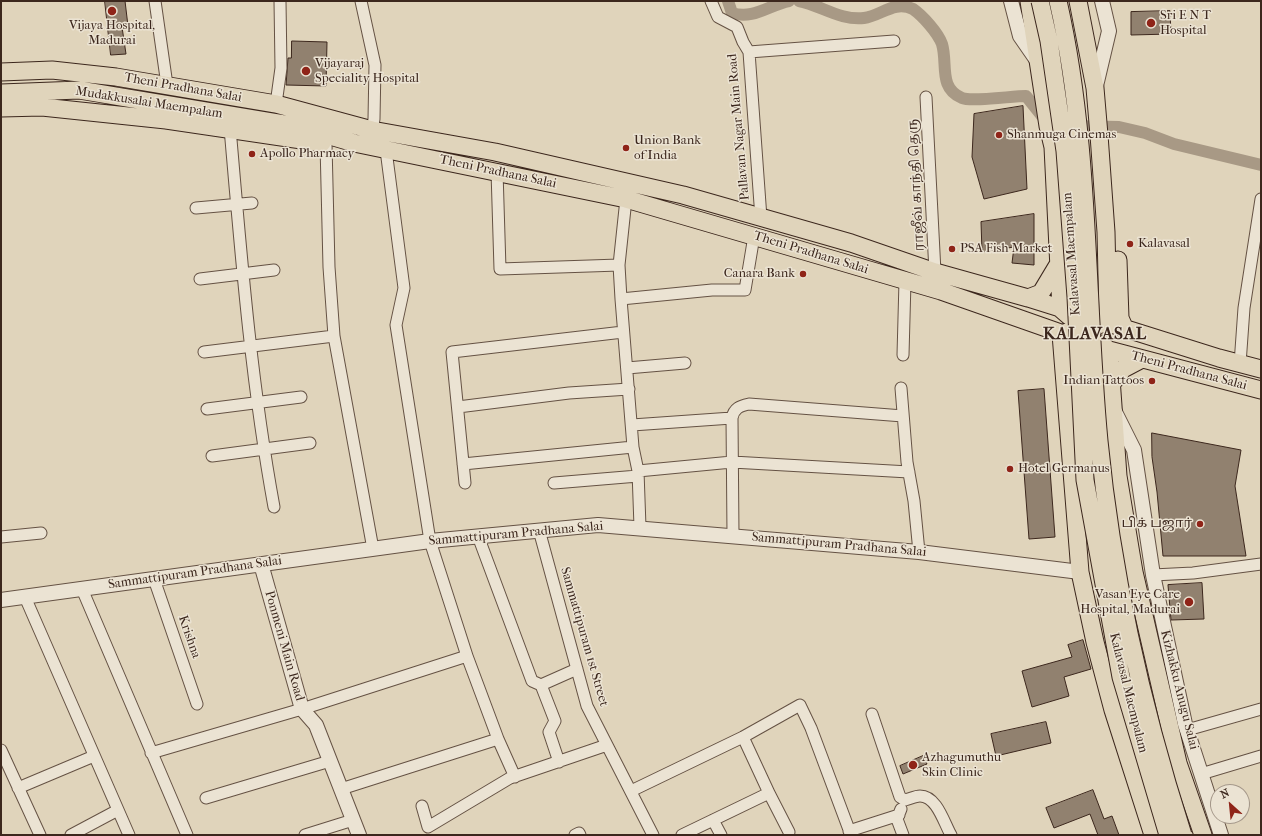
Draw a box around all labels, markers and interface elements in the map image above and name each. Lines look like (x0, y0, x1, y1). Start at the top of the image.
marker: Vijaya Hospital, Madurai (106, 5, 118, 17)
place label: Sri E N T Hospital (1160, 8, 1211, 39)
marker: Sri E N T Hospital (1145, 17, 1157, 29)
place label: Vijaya Hospital, Madurai (69, 18, 155, 49)
street label: Pallavan Nagar Main Road (725, 53, 753, 201)
place label: Vijayaraj Speciality Hospital (315, 56, 419, 87)
marker: Vijayaraj Speciality Hospital (300, 65, 312, 77)
street label: Theni Pradhana Salai (123, 70, 243, 106)
street label: Mudakkusalai Maempalam (74, 84, 224, 122)
street label: ராஜீவ் காந்தி தெரு (906, 118, 928, 252)
place label: Shanmuga Cinemas (1007, 127, 1116, 143)
marker: Shanmuga Cinemas (994, 130, 1004, 140)
place label: Union Bank of India (634, 133, 701, 164)
marker: Union Bank of India (621, 143, 631, 153)
place label: Apollo Pharmacy (260, 146, 355, 162)
marker: Apollo Pharmacy (247, 149, 257, 159)
street label: Theni Pradhana Salai (438, 152, 558, 192)
street label: Kalavasal Maempalam (1060, 192, 1084, 316)
street label: Theni Pradhana Salai (752, 228, 870, 278)
place label: Kalavasal (1138, 236, 1190, 252)
marker: Kalavasal (1125, 239, 1135, 249)
place label: PSA Fish Market (960, 241, 1052, 257)
marker: PSA Fish Market (947, 244, 957, 254)
place label: Canara Bank (724, 266, 795, 282)
marker: Canara Bank (798, 269, 808, 279)
district label: KALAVASAL (1043, 325, 1147, 345)
street label: Theni Pradhana Salai (1129, 348, 1249, 394)
place label: Indian Tattoos (1063, 373, 1144, 389)
marker: Indian Tattoos (1147, 376, 1157, 386)
place label: Hotel Germanus (1018, 461, 1110, 477)
marker: Hotel Germanus (1005, 464, 1015, 474)
place label: பிக் பஜார் (1122, 516, 1192, 532)
street label: Sammattipuram Pradhana Salai (428, 519, 604, 549)
marker: பிக் பஜார் (1195, 519, 1205, 529)
street label: Sammattipuram Pradhana Salai (751, 530, 927, 560)
street label: Sammattipuram Pradhana Salai (107, 553, 283, 593)
street label: Sammattipuram 1st Street (557, 566, 611, 708)
place label: Vasan Eye Care Hospital, Madurai (1080, 587, 1180, 618)
street label: Ponmeni Main Road (261, 589, 307, 703)
marker: Vasan Eye Care Hospital, Madurai (1183, 596, 1195, 608)
street label: Krishna (174, 613, 204, 661)
street label: Kizhakku Anugu Salai (1157, 629, 1201, 751)
street label: Kalavasal Maempalam (1106, 631, 1150, 755)
place label: Azhagumuthu Skin Clinic (922, 750, 1001, 781)
marker: Azhagumuthu Skin Clinic (907, 759, 919, 771)
north arrow (1210, 784, 1250, 824)
text: N (1218, 786, 1231, 801)

